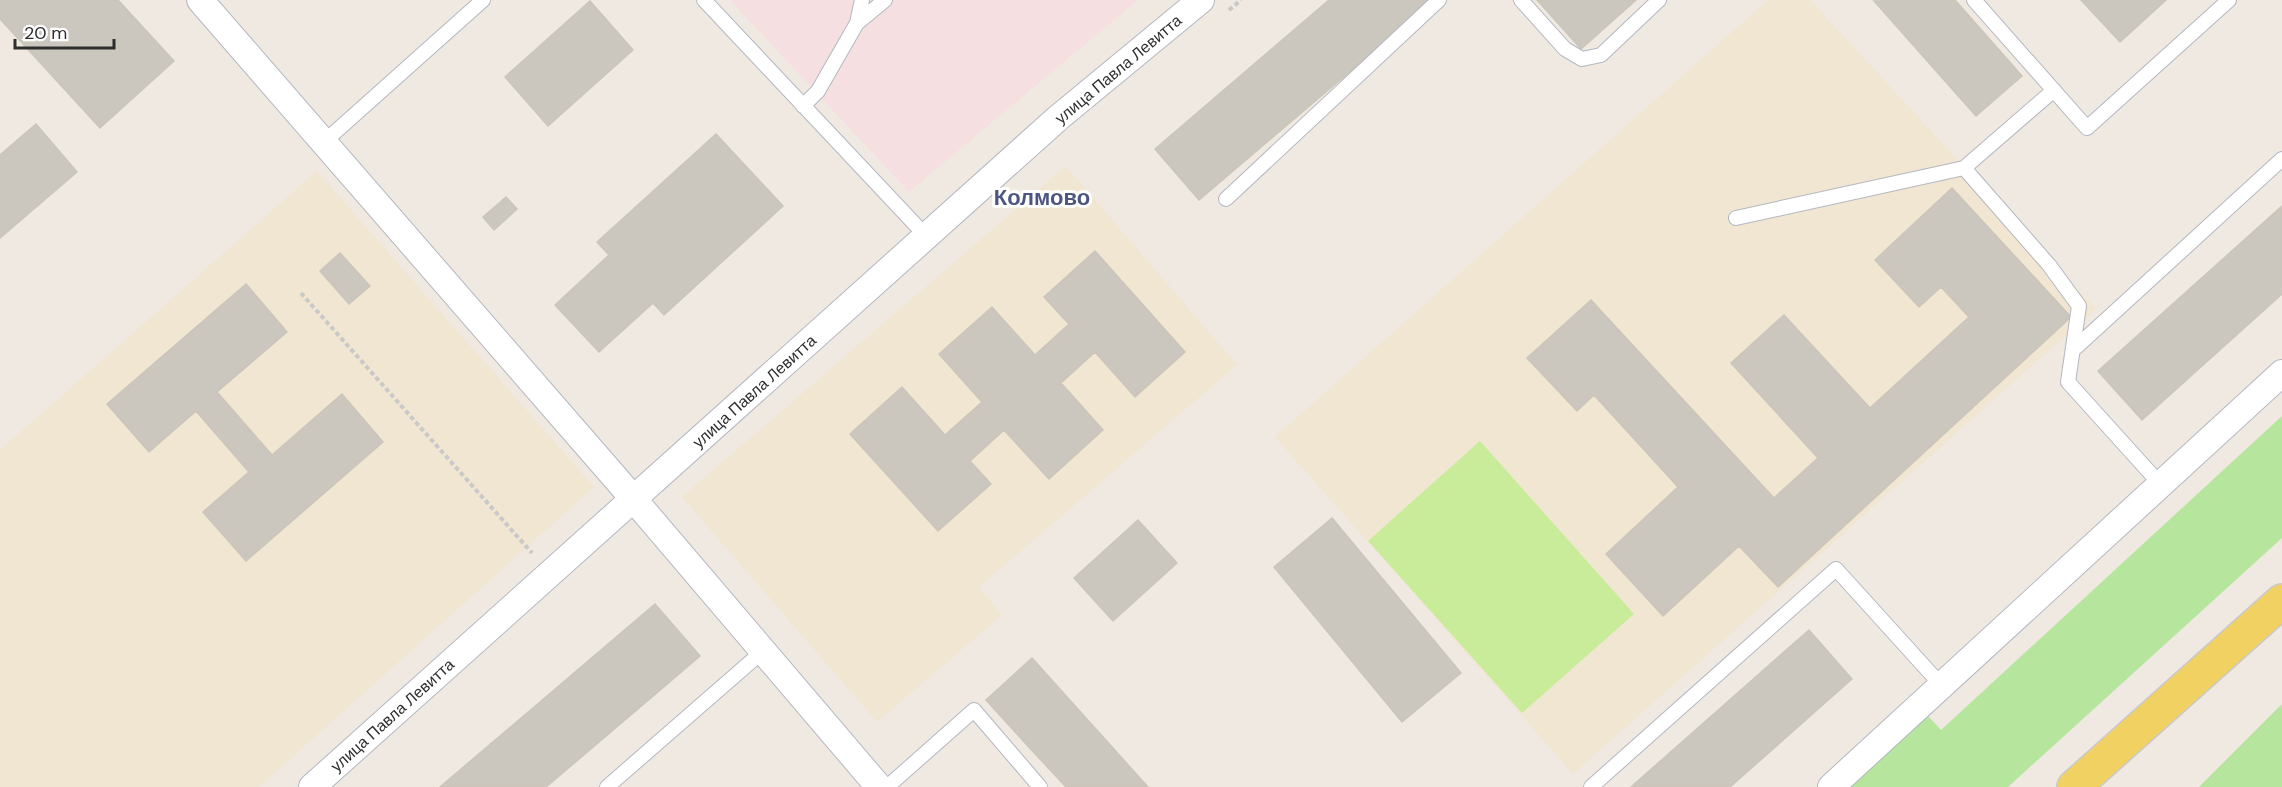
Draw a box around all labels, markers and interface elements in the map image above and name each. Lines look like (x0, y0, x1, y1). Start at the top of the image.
street label: улица Павла Левитта (1050, 10, 1186, 129)
scale bar (15, 12, 114, 50)
text: 20 m (24, 21, 67, 45)
district label: Колмово (994, 183, 1090, 212)
street label: улица Павла Левитта (688, 330, 821, 453)
street label: улица Павла Левитта (326, 654, 459, 777)

